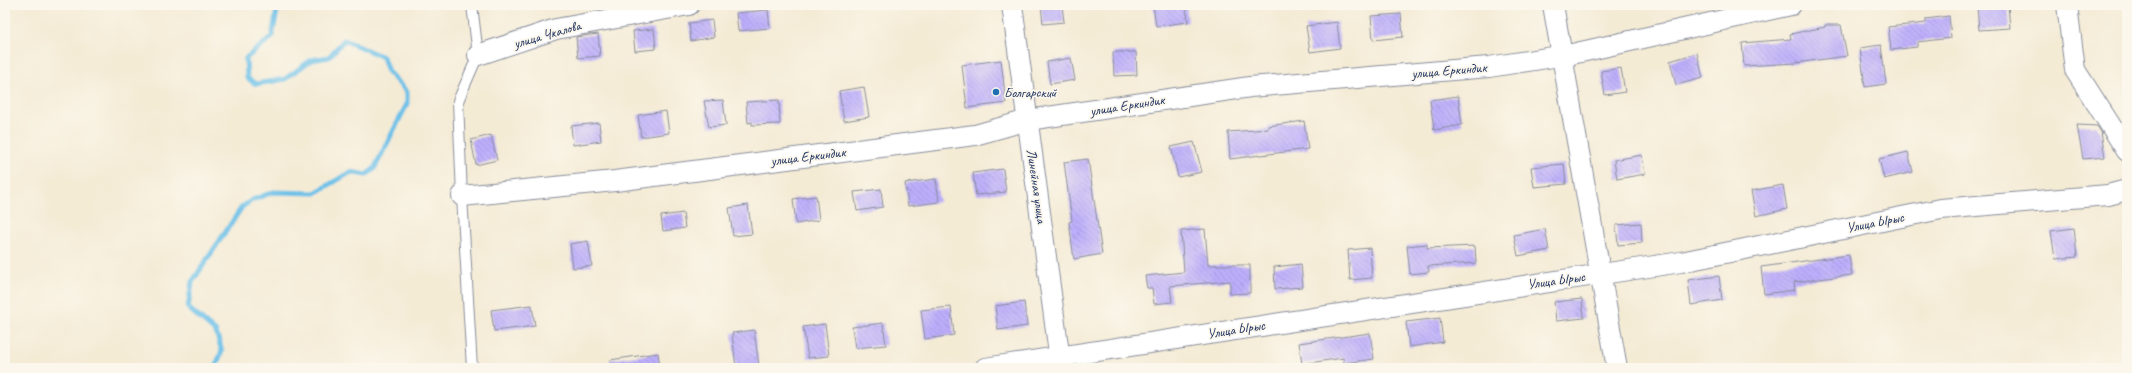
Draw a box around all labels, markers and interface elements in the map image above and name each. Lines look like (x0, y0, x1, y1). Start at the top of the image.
street label: улица Чкалова (511, 16, 584, 52)
street label: улица Еркиндик (1410, 59, 1489, 82)
place label: Болгарский (1004, 84, 1058, 101)
marker: Болгарский (991, 87, 1001, 97)
street label: улица Еркиндик (1088, 91, 1167, 120)
street label: улица Еркиндик (769, 143, 848, 170)
street label: Линейная улица (1023, 148, 1050, 226)
street label: Улица Ырыс (1845, 208, 1906, 236)
street label: Улица Ырыс (1526, 268, 1587, 293)
street label: Улица Ырыс (1206, 316, 1267, 342)

